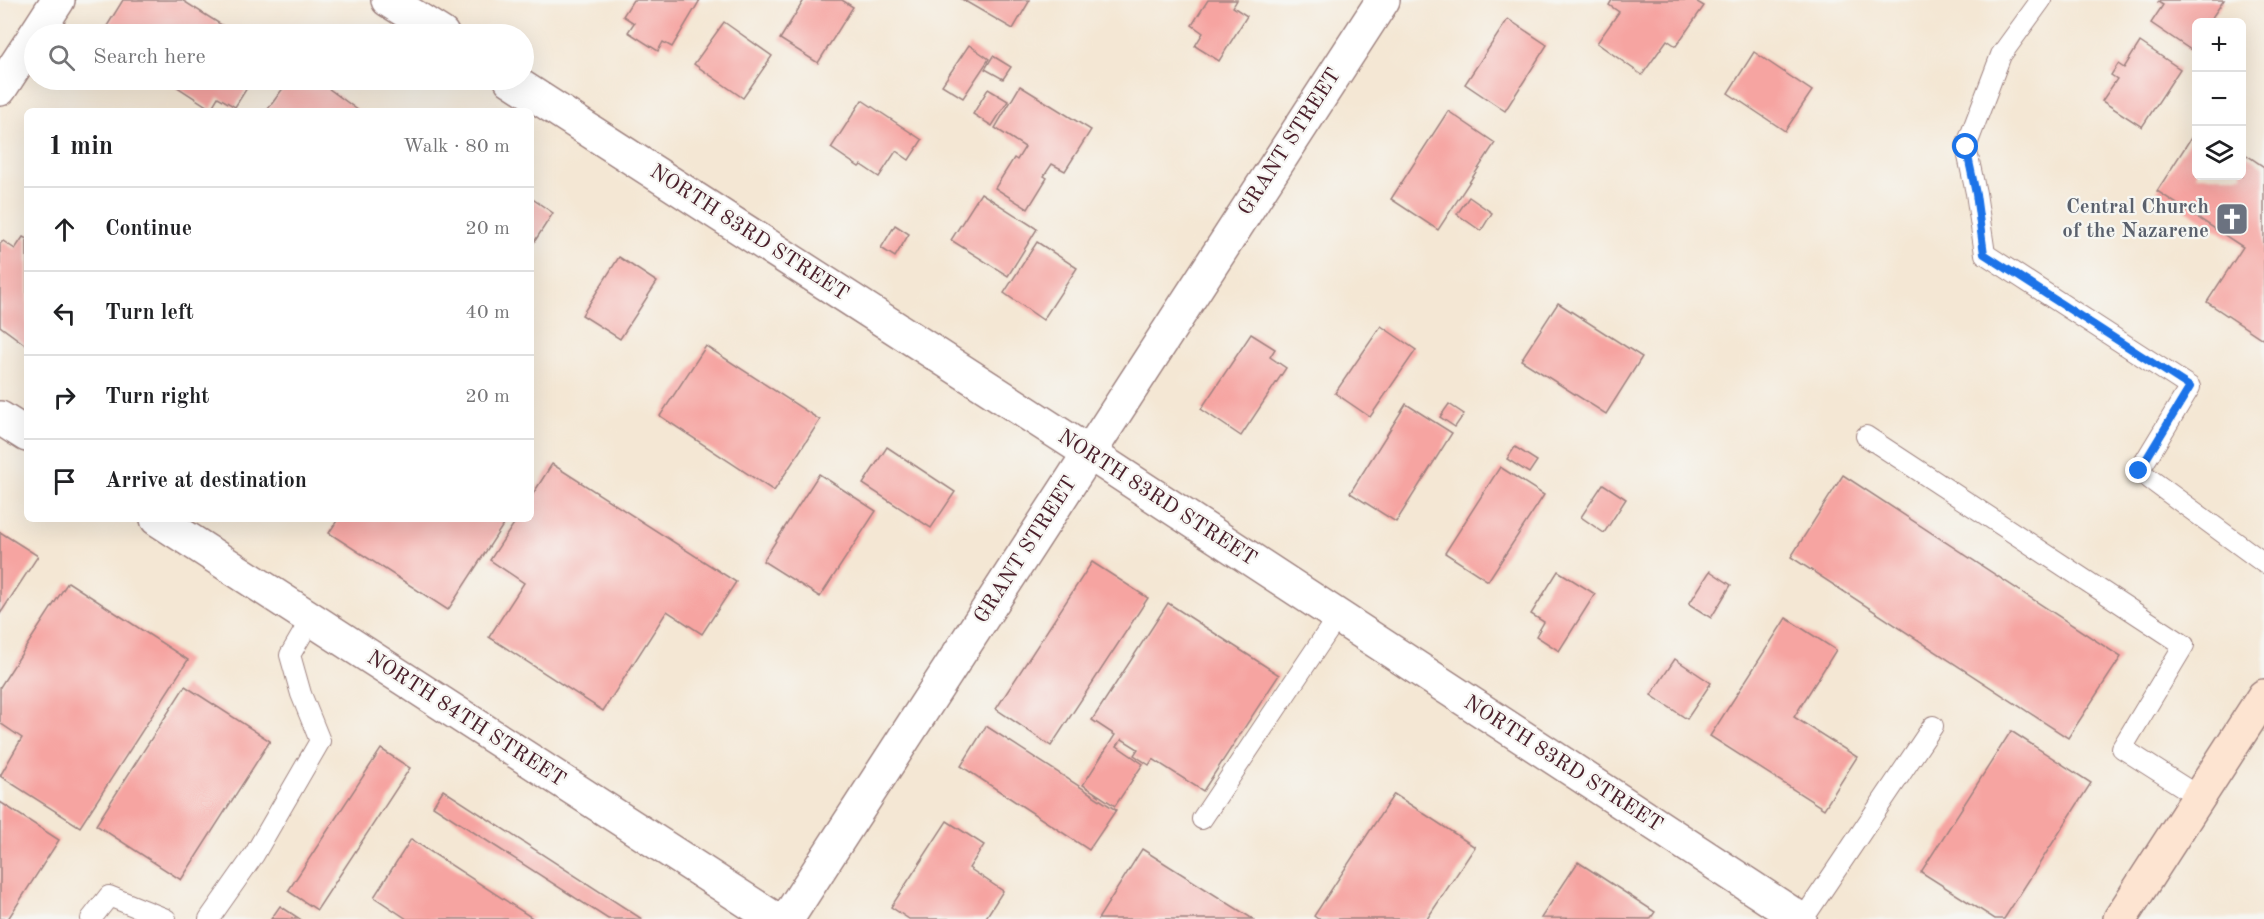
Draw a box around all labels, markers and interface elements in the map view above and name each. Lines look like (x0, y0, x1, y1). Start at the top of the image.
map controls (2192, 18, 2246, 180)
button: + (2192, 18, 2246, 72)
search box (24, 24, 534, 90)
icon: search (45, 41, 78, 74)
text: Search here (93, 46, 206, 68)
street label: GRANT STREET (1235, 65, 1345, 219)
button: − (2192, 72, 2246, 126)
button: layers (2192, 126, 2246, 180)
route start (1952, 133, 1978, 159)
text: 1 min (48, 134, 113, 160)
text: Walk · 80 m (403, 137, 510, 157)
street label: NORTH 83RD STREET (646, 161, 852, 305)
place label: Central Church of the Nazarene (2062, 197, 2209, 242)
church icon: Central Church of the Nazarene (2214, 201, 2250, 237)
icon: ahead (48, 213, 81, 246)
text: Continue (105, 218, 192, 240)
text: 20 m (465, 219, 510, 239)
icon: left (48, 297, 81, 330)
text: Turn left (105, 302, 194, 324)
text: 40 m (465, 303, 510, 323)
icon: right (48, 381, 81, 414)
text: Turn right (105, 386, 209, 408)
text: 20 m (465, 387, 510, 407)
street label: NORTH 83RD STREET (1054, 426, 1260, 570)
route end (2125, 457, 2151, 483)
icon: arrive (48, 465, 81, 498)
text: Arrive at destination (105, 470, 307, 492)
street label: GRANT STREET (971, 473, 1081, 627)
street label: NORTH 84TH STREET (363, 647, 569, 791)
street label: NORTH 83RD STREET (1460, 692, 1666, 836)

